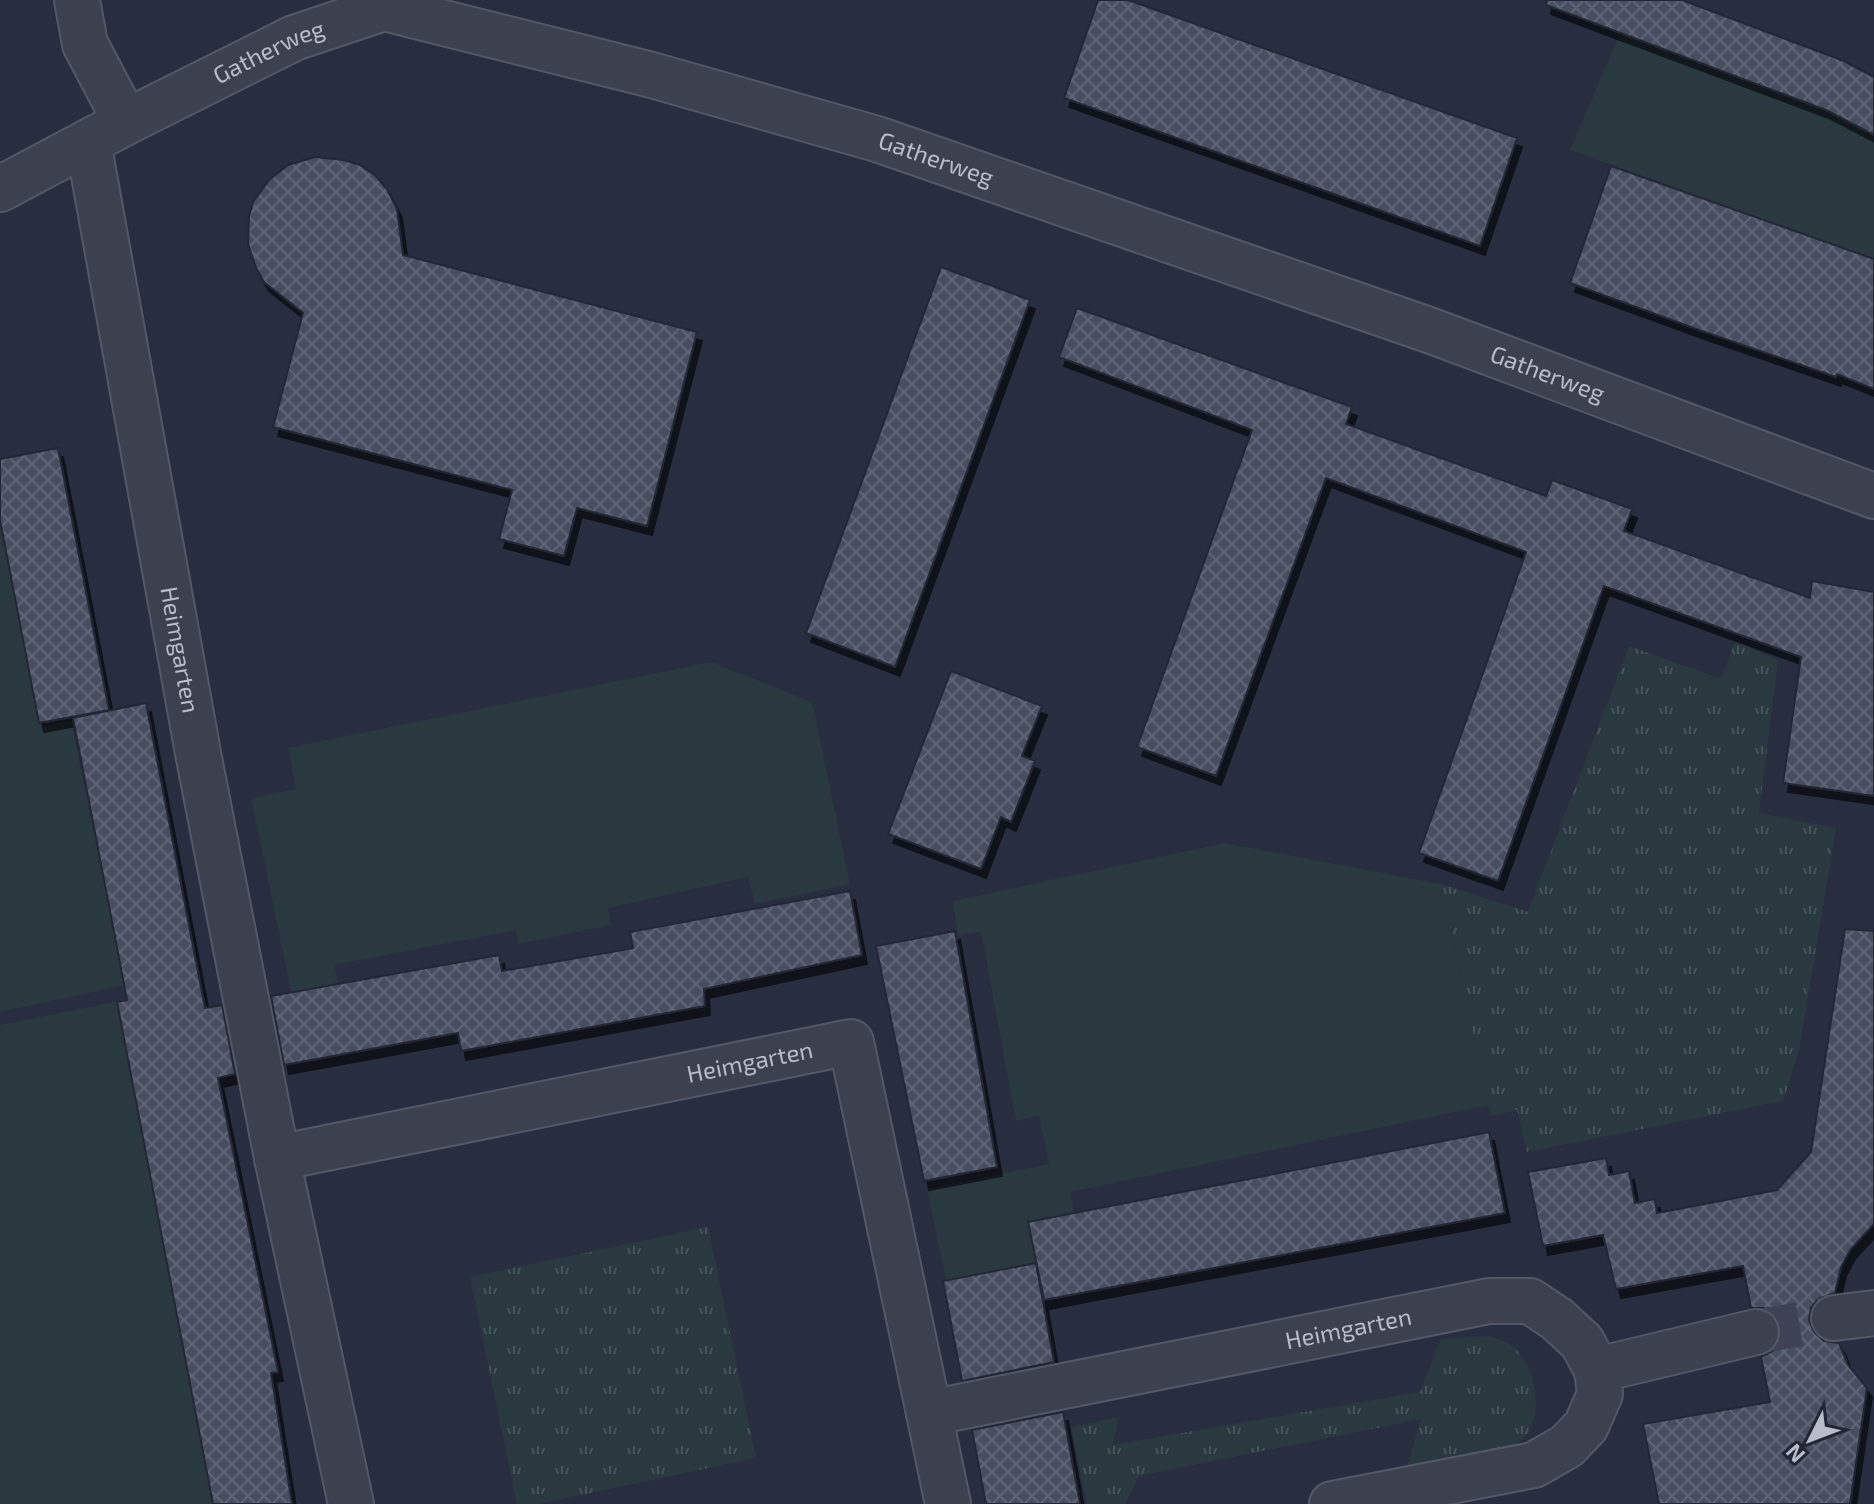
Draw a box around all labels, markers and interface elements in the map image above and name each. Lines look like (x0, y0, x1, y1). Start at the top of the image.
street label: Gatherweg (208, 13, 328, 89)
street label: Gatherweg (875, 125, 998, 191)
street label: Gatherweg (1487, 338, 1609, 407)
street label: Heimgarten (155, 584, 207, 715)
street label: Heimgarten (684, 1034, 815, 1088)
street label: Heimgarten (1283, 1301, 1414, 1354)
north arrow (1770, 1400, 1850, 1480)
text: N (1779, 1439, 1809, 1469)

